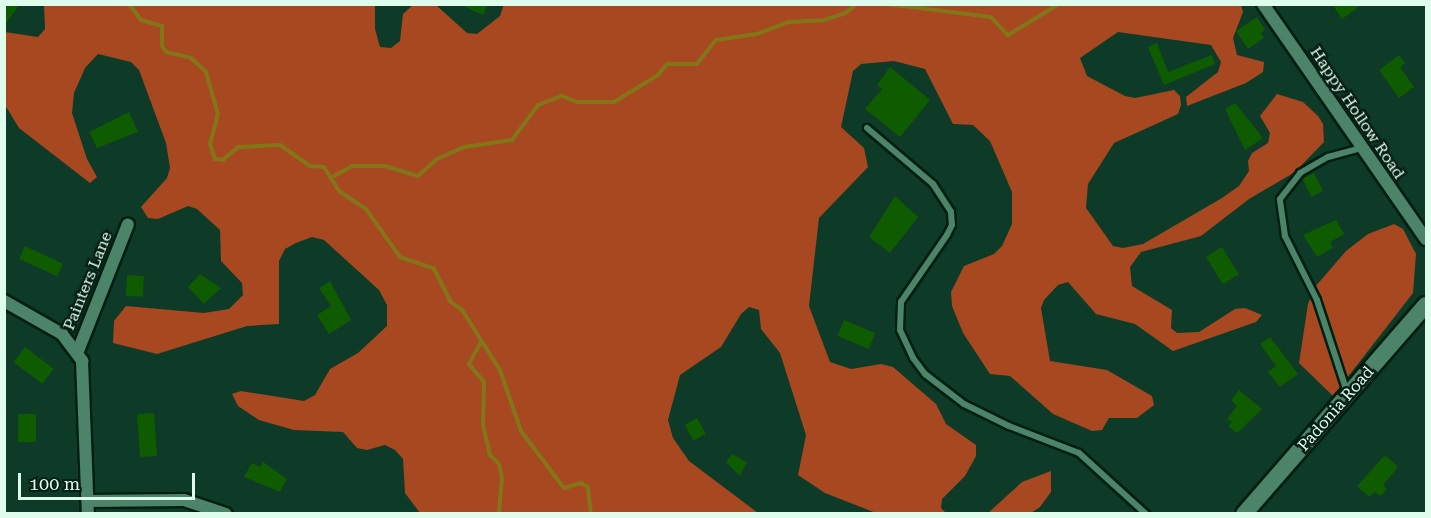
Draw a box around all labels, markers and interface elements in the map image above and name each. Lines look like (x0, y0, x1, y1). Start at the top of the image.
street label: Happy Hollow Road (1306, 43, 1408, 183)
street label: Painters Lane (60, 229, 116, 333)
street label: Padonia Road (1294, 363, 1378, 455)
scale bar (21, 461, 198, 499)
text: 100 m (29, 473, 80, 494)

